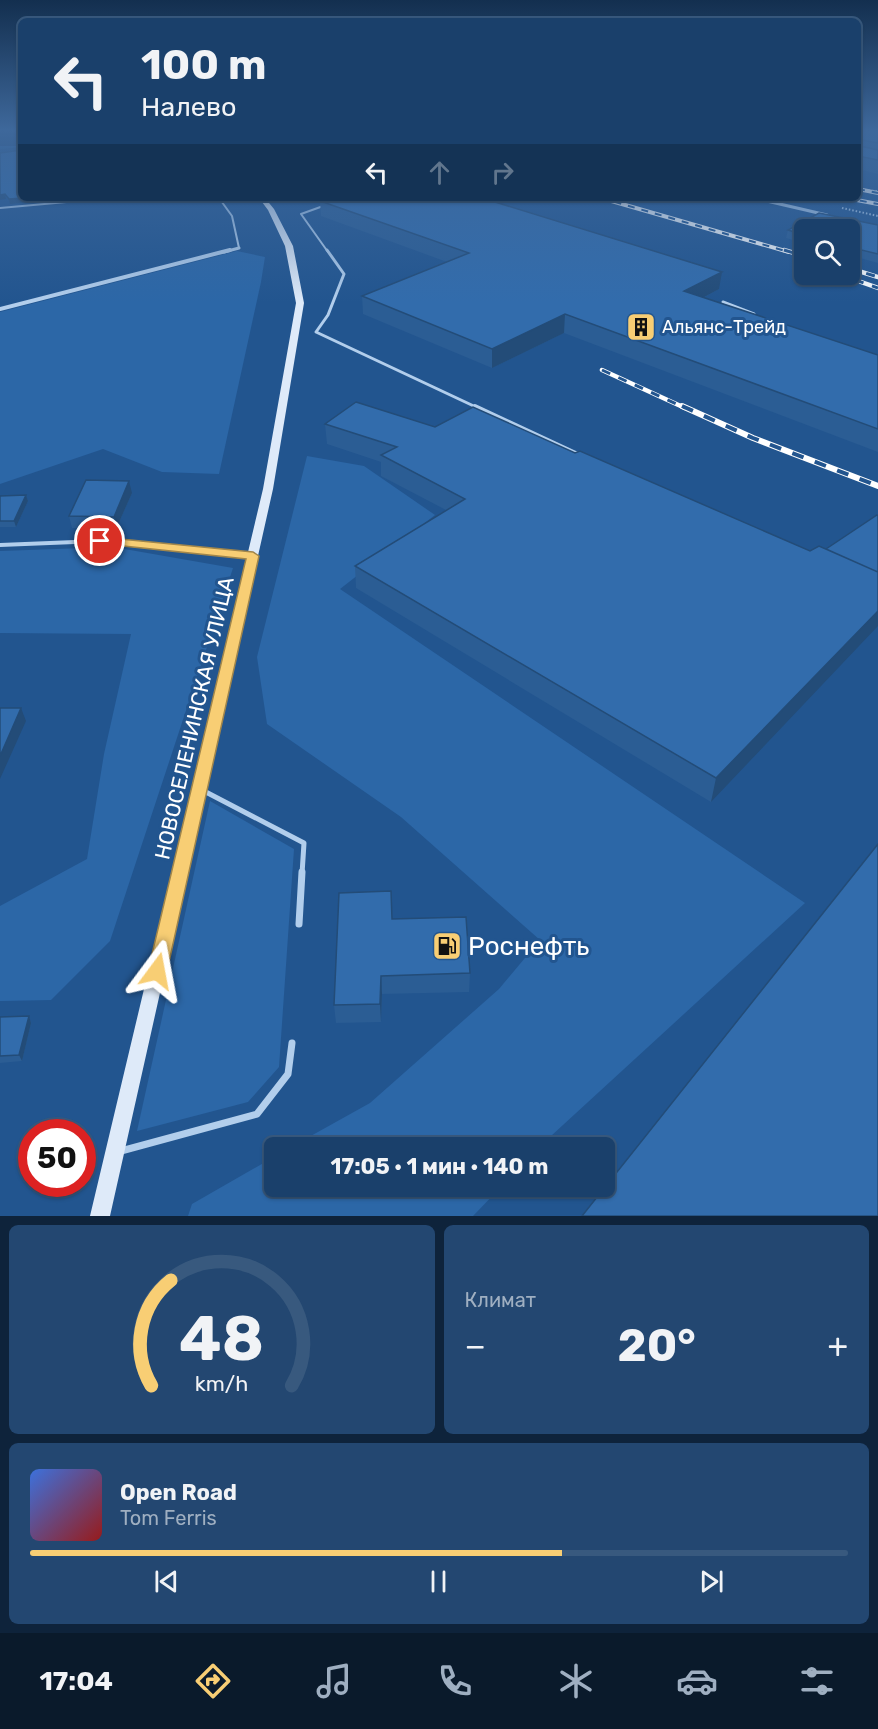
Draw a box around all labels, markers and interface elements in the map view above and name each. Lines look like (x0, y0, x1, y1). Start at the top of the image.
text: 100 m (141, 40, 266, 90)
icon: left (42, 42, 120, 120)
text: Налево (141, 91, 237, 123)
icon: left (360, 156, 393, 189)
icon: ahead (423, 156, 456, 189)
icon: right (486, 156, 519, 189)
map controls (794, 219, 860, 285)
button: search (794, 219, 860, 285)
building icon: Альянс-Трейд (625, 311, 657, 343)
place label: Альянс-Трейд (662, 316, 786, 338)
pin (74, 515, 125, 566)
icon: arrive (83, 524, 116, 557)
street label: НОВОСЕЛЕНИНСКАЯ УЛИЦА (149, 574, 239, 862)
fuel station icon: Роснефть (431, 930, 463, 962)
place label: Роснефть (468, 931, 589, 962)
position arrow (125, 939, 189, 1003)
speed limit sign: 50 (18, 1119, 96, 1197)
text: 17:05 · 1 мин · 140 m (331, 1153, 548, 1180)
text: Климат (465, 1288, 536, 1312)
text: 48 (179, 1302, 264, 1376)
text: 20° (618, 1319, 696, 1372)
text: − (465, 1326, 486, 1365)
text: + (827, 1326, 848, 1365)
text: km/h (195, 1372, 249, 1397)
text: Open Road (120, 1479, 237, 1506)
text: Tom Ferris (120, 1506, 217, 1530)
icon: previous (150, 1565, 183, 1598)
icon: pause (422, 1565, 455, 1598)
icon: next (695, 1565, 728, 1598)
icon: directions (192, 1660, 234, 1702)
icon: music (313, 1660, 355, 1702)
icon: phone (434, 1660, 476, 1702)
icon: climate (555, 1660, 597, 1702)
icon: car (676, 1660, 718, 1702)
icon: filters (796, 1660, 838, 1702)
text: 17:04 (39, 1665, 113, 1697)

